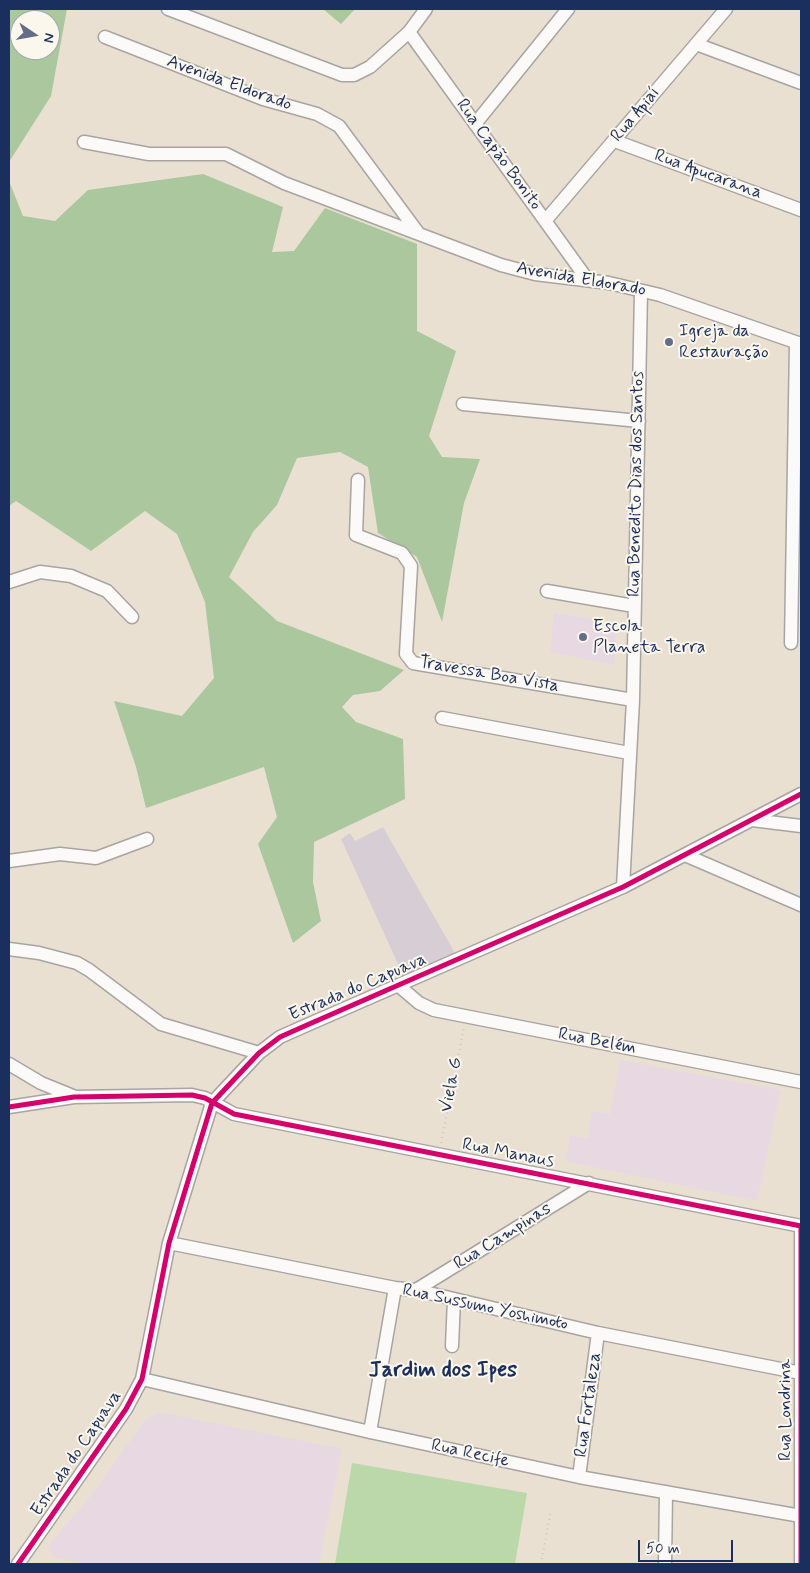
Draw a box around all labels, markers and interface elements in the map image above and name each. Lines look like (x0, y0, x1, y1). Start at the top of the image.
north arrow (10, 10, 60, 60)
text: N (39, 31, 58, 44)
street label: Avenida Eldorado (164, 51, 294, 117)
street label: Rua Apiaí (607, 83, 665, 147)
street label: Rua Capão Bonito (450, 95, 546, 215)
street label: Rua Apucarana (651, 146, 765, 204)
street label: Avenida Eldorado (515, 258, 647, 302)
place label: Igreja da Restauração (679, 321, 769, 364)
marker: Igreja da Restauração (663, 336, 675, 348)
street label: Rua Benedito Dias dos Santos (624, 371, 650, 597)
place label: Escola Planeta Terra (593, 616, 706, 659)
marker: Escola Planeta Terra (577, 631, 589, 643)
street label: Travessa Boa Vista (417, 652, 561, 698)
street label: Estrada do Capuava (286, 949, 430, 1027)
street label: Rua Belém (556, 1024, 638, 1060)
street label: Viela G (436, 1056, 468, 1114)
street label: Rua Manaus (460, 1135, 556, 1173)
street label: Rua Campinas (450, 1199, 556, 1275)
street label: Rua Sussumo Yoshimoto (400, 1280, 570, 1336)
street label: Rua Fortaleza (571, 1351, 607, 1459)
district label: Jardim dos Ipes (369, 1358, 517, 1384)
street label: Rua Londrina (775, 1359, 797, 1461)
street label: Estrada do Capuava (27, 1387, 127, 1521)
street label: Rua Recife (429, 1435, 511, 1473)
scale bar (640, 1530, 735, 1562)
text: 50 m (646, 1539, 680, 1559)

